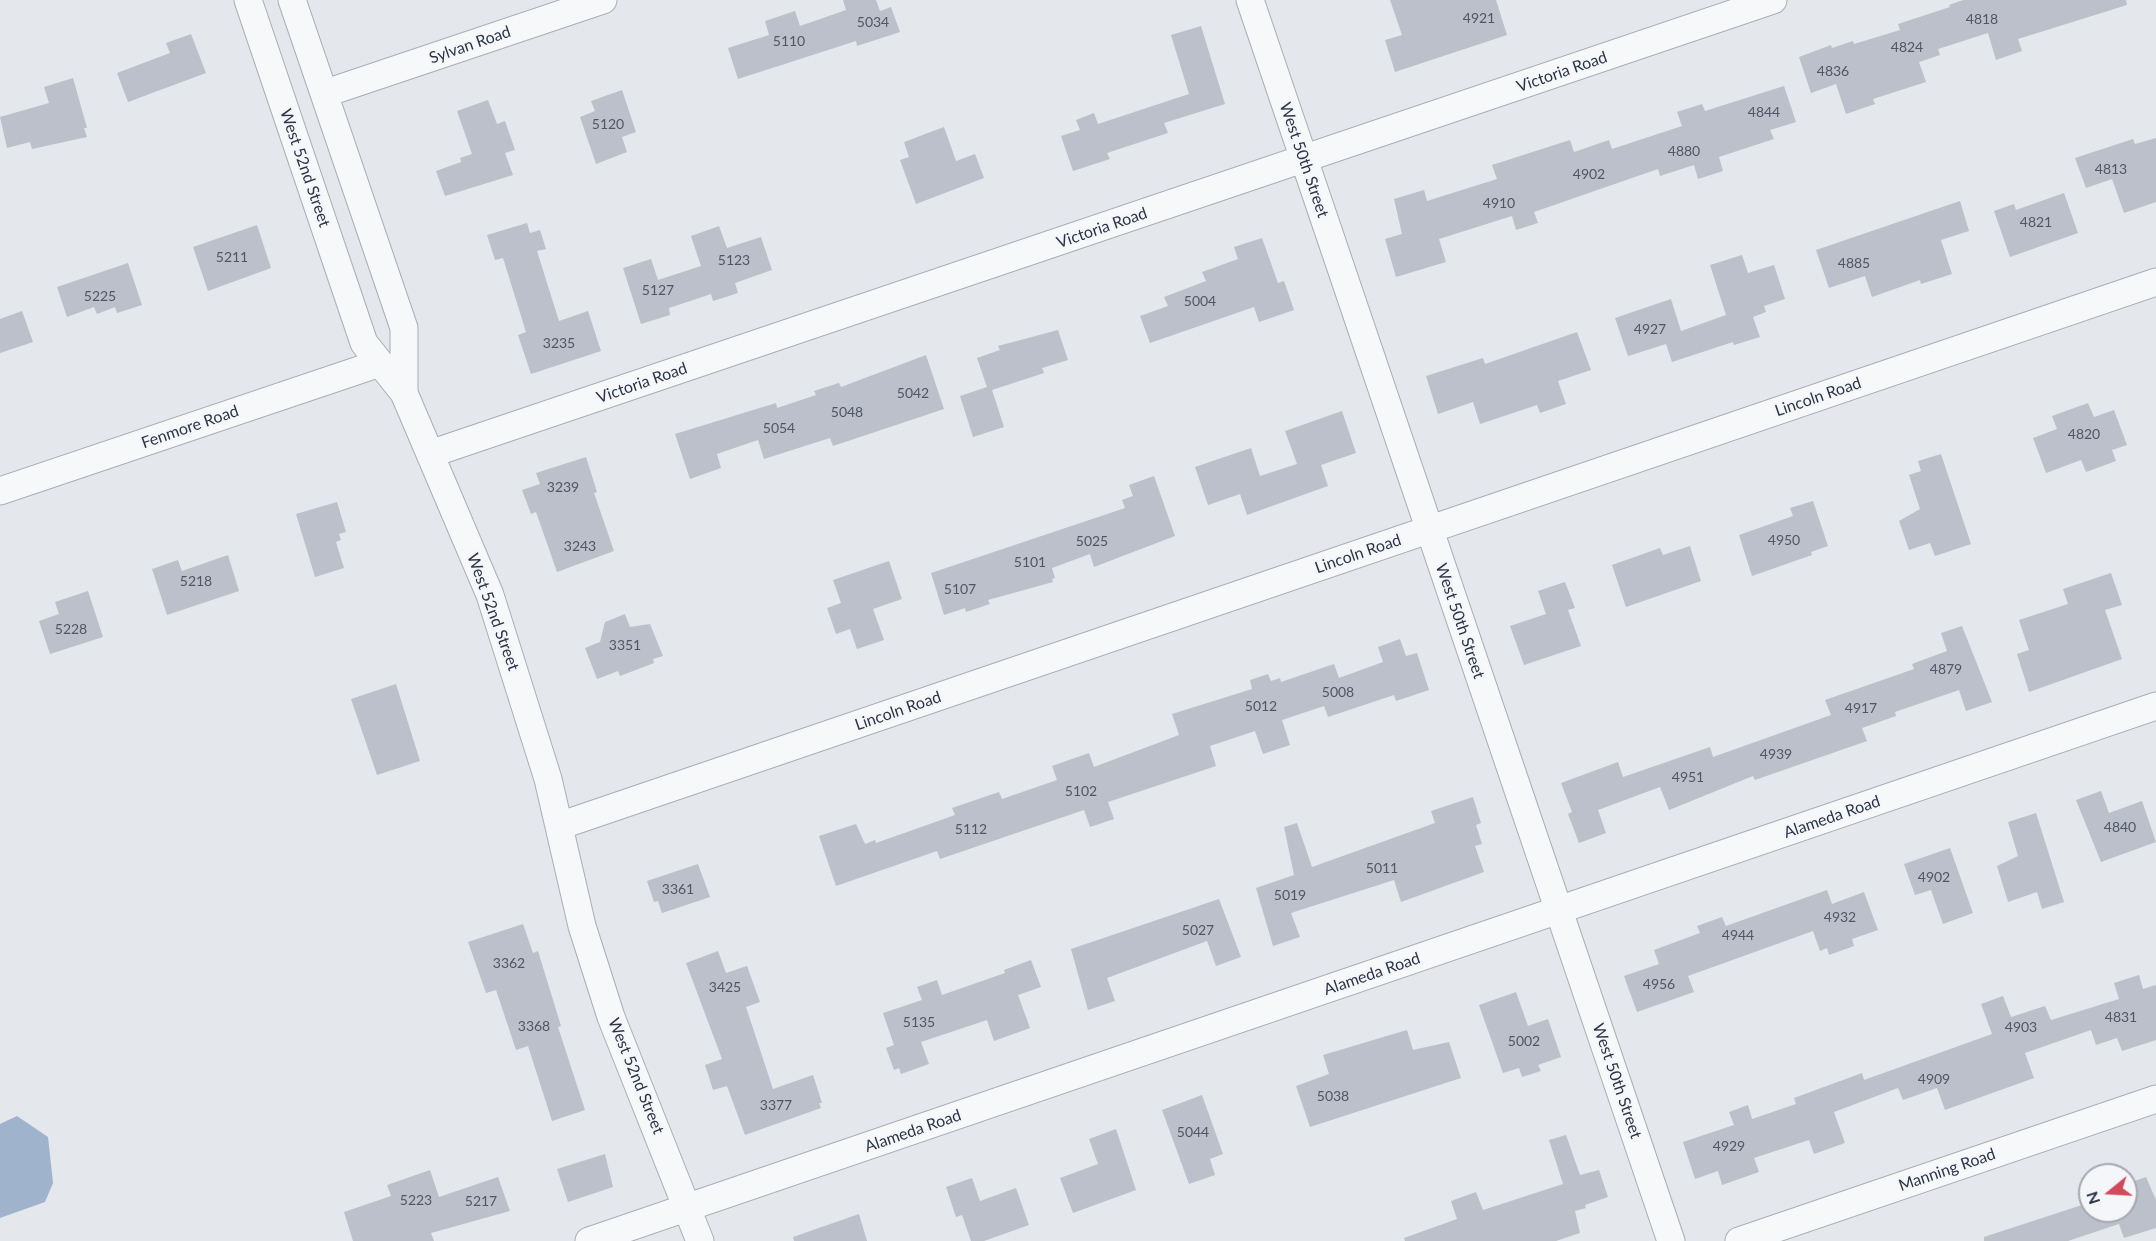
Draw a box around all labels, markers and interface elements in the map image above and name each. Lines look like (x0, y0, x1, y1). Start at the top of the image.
house number: 4921 (1463, 10, 1495, 26)
house number: 4818 (1966, 11, 1998, 27)
house number: 5034 (857, 14, 889, 30)
street label: Sylvan Road (427, 22, 513, 68)
house number: 5110 (773, 33, 805, 49)
house number: 4824 (1891, 39, 1923, 55)
street label: Victoria Road (1514, 48, 1610, 96)
house number: 4836 (1817, 63, 1849, 79)
street label: West 50th Street (1275, 100, 1333, 220)
house number: 4844 (1748, 104, 1780, 120)
street label: West 52nd Street (276, 106, 334, 230)
house number: 5120 (592, 116, 624, 132)
house number: 4880 (1668, 143, 1700, 159)
house number: 4813 (2095, 161, 2127, 177)
house number: 4902 (1573, 166, 1605, 182)
house number: 4910 (1483, 195, 1515, 211)
street label: Victoria Road (1054, 204, 1150, 252)
house number: 4821 (2020, 214, 2052, 230)
house number: 5211 (216, 249, 248, 265)
house number: 5123 (718, 252, 750, 268)
house number: 4885 (1838, 255, 1870, 271)
house number: 5127 (642, 282, 674, 298)
house number: 5225 (84, 288, 116, 304)
house number: 5004 (1184, 293, 1216, 309)
house number: 4927 (1634, 321, 1666, 337)
house number: 3235 (543, 335, 575, 351)
street label: Victoria Road (594, 359, 690, 407)
street label: Lincoln Road (1772, 373, 1864, 421)
house number: 5042 (897, 385, 929, 401)
street label: Fenmore Road (139, 401, 241, 453)
house number: 5048 (831, 404, 863, 420)
house number: 5054 (763, 420, 795, 436)
house number: 4820 (2068, 426, 2100, 442)
house number: 3239 (547, 479, 579, 495)
street label: Lincoln Road (1312, 530, 1404, 578)
house number: 4950 (1768, 532, 1800, 548)
house number: 5025 (1076, 533, 1108, 549)
house number: 3243 (564, 538, 596, 554)
street label: West 52nd Street (463, 551, 523, 673)
house number: 5101 (1014, 554, 1046, 570)
street label: West 50th Street (1431, 561, 1489, 681)
house number: 5218 (180, 573, 212, 589)
house number: 5107 (944, 581, 976, 597)
house number: 5228 (55, 621, 87, 637)
house number: 3351 (609, 637, 641, 653)
house number: 4879 (1930, 661, 1962, 677)
house number: 5008 (1322, 684, 1354, 700)
street label: Lincoln Road (852, 687, 944, 735)
house number: 5012 (1245, 698, 1277, 714)
house number: 4917 (1845, 700, 1877, 716)
house number: 4939 (1760, 746, 1792, 762)
house number: 4951 (1672, 769, 1704, 785)
house number: 5102 (1065, 783, 1097, 799)
street label: Alameda Road (1781, 792, 1883, 842)
house number: 4840 (2104, 819, 2136, 835)
house number: 5112 (955, 821, 987, 837)
house number: 5011 (1366, 860, 1398, 876)
house number: 4902 (1918, 869, 1950, 885)
house number: 3361 (662, 881, 694, 897)
house number: 5019 (1274, 887, 1306, 903)
house number: 4932 (1824, 909, 1856, 925)
house number: 5027 (1182, 922, 1214, 938)
house number: 4944 (1722, 927, 1754, 943)
street label: Alameda Road (1321, 949, 1423, 999)
house number: 3362 (493, 955, 525, 971)
house number: 4956 (1643, 976, 1675, 992)
house number: 3425 (709, 979, 741, 995)
house number: 4831 (2105, 1009, 2137, 1025)
house number: 5135 (903, 1014, 935, 1030)
street label: West 52nd Street (604, 1015, 668, 1137)
house number: 3368 (518, 1018, 550, 1034)
house number: 4903 (2005, 1019, 2037, 1035)
street label: West 50th Street (1588, 1021, 1646, 1141)
house number: 5002 (1508, 1033, 1540, 1049)
house number: 4909 (1918, 1071, 1950, 1087)
house number: 5038 (1317, 1088, 1349, 1104)
house number: 3377 (760, 1097, 792, 1113)
street label: Alameda Road (862, 1106, 964, 1156)
house number: 5044 (1177, 1124, 1209, 1140)
house number: 4929 (1713, 1138, 1745, 1154)
street label: Manning Road (1896, 1144, 1998, 1196)
north arrow (2078, 1163, 2138, 1223)
text: N (2081, 1189, 2103, 1207)
house number: 5223 (400, 1192, 432, 1208)
house number: 5217 (465, 1193, 497, 1209)

